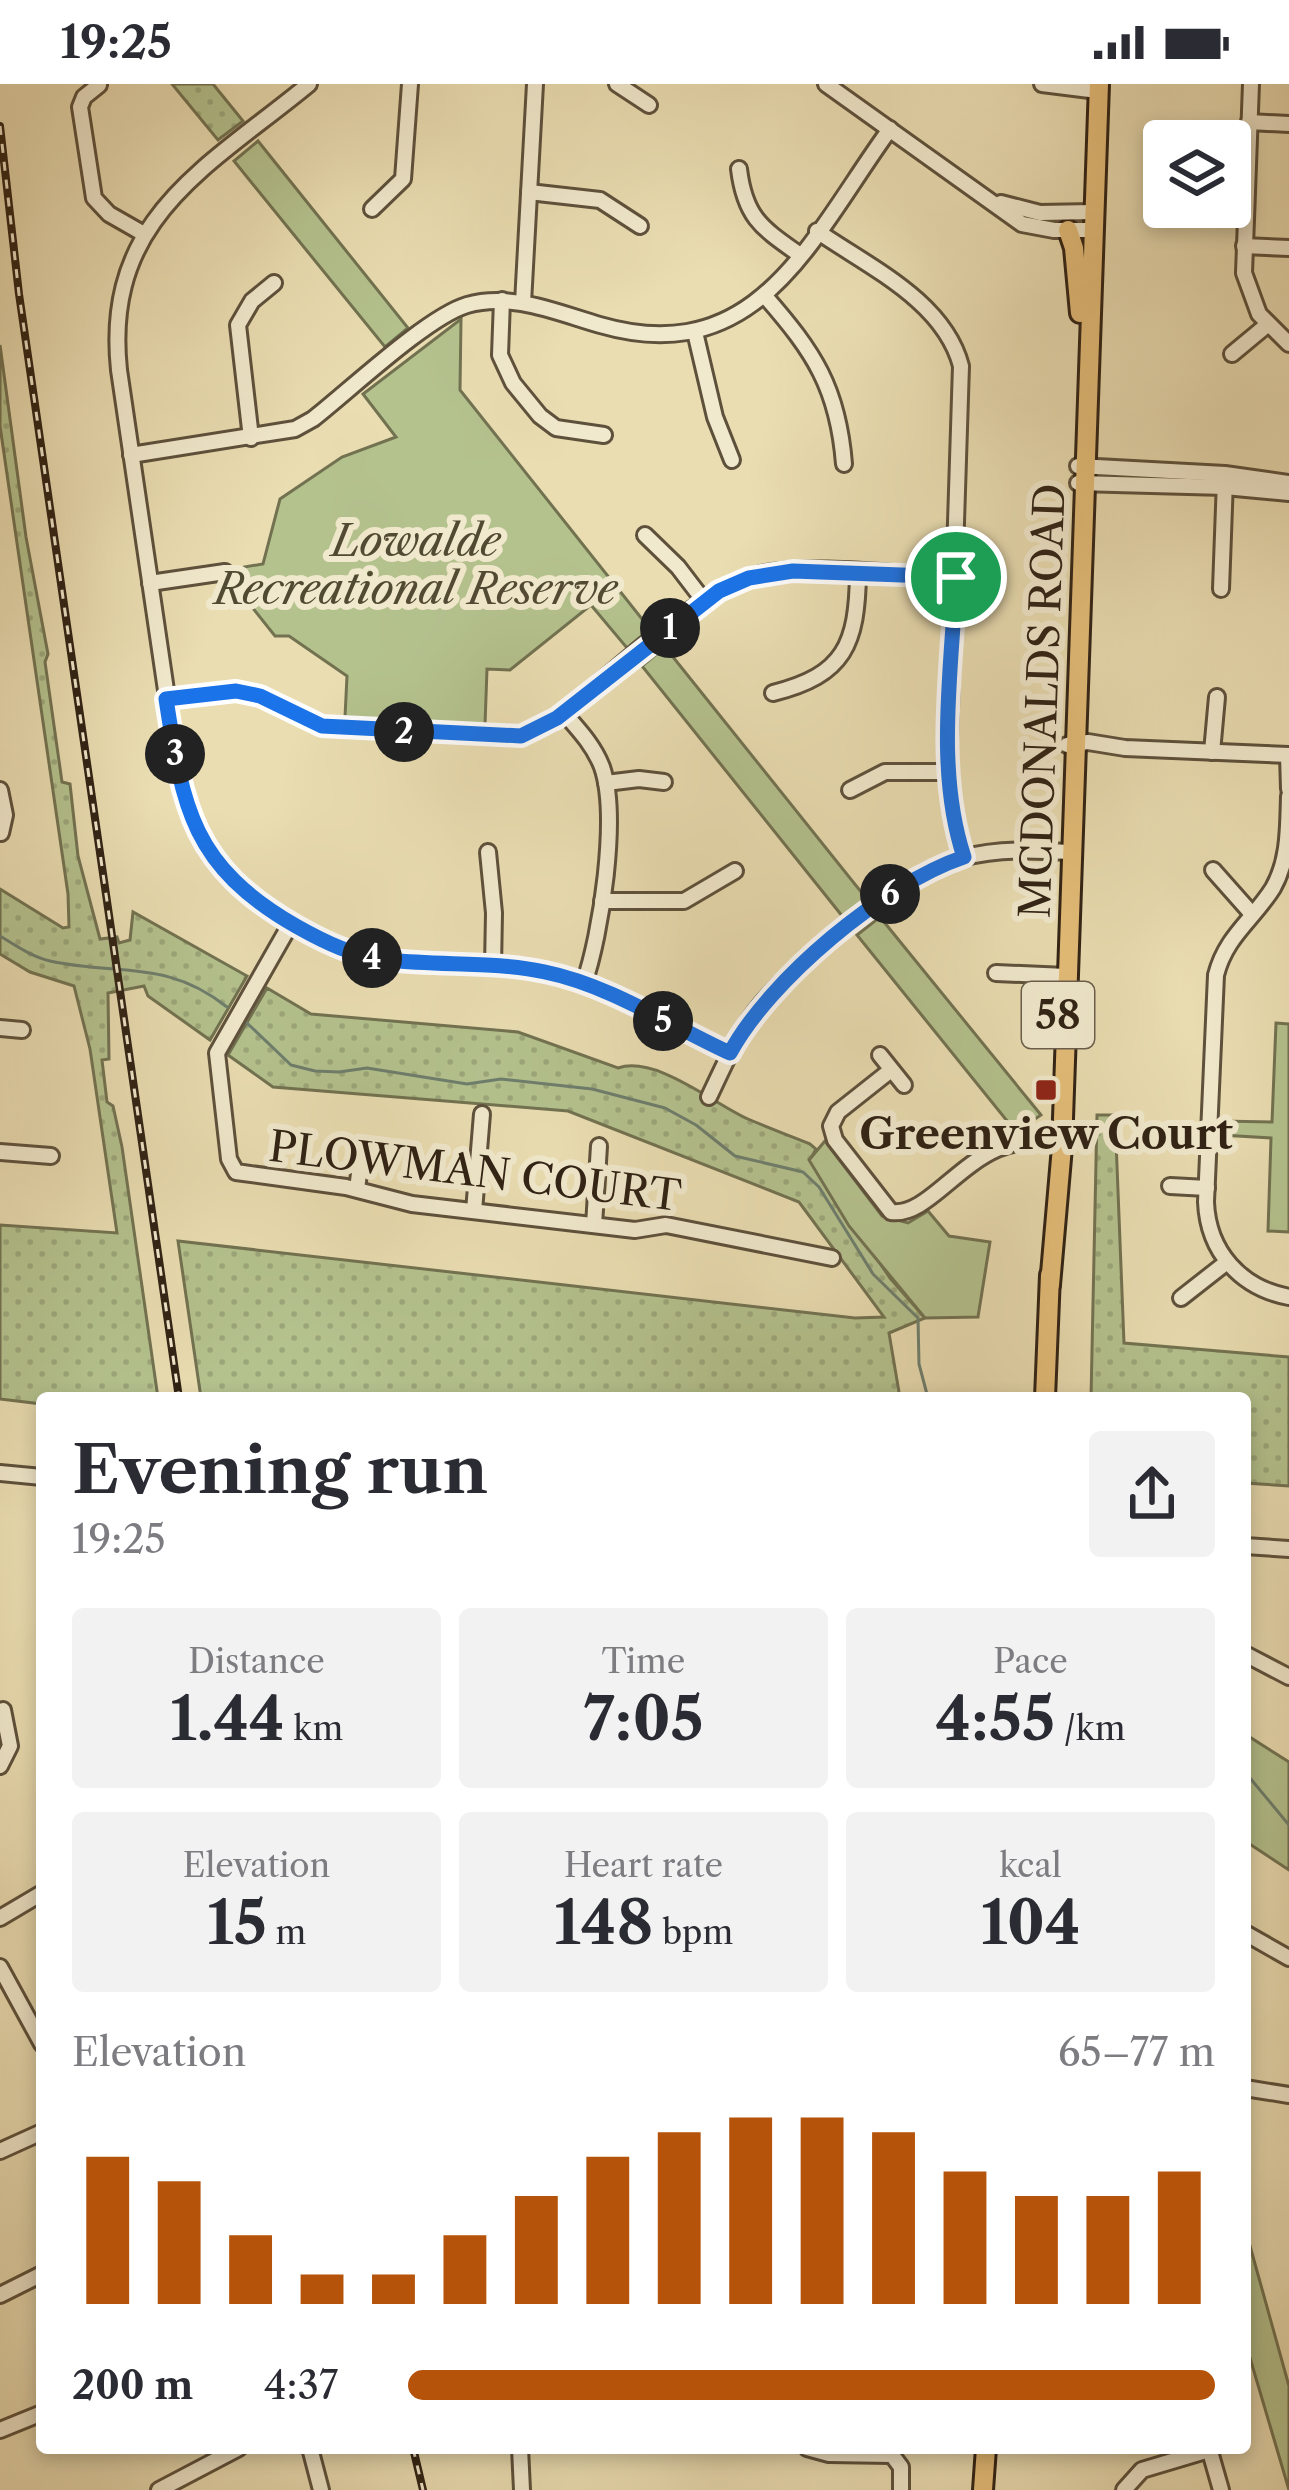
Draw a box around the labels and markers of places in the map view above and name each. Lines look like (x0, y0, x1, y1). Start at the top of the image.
pin (905, 526, 1007, 628)
pin: 1 (640, 598, 700, 658)
pin: 2 (374, 702, 434, 762)
pin: 3 (145, 724, 205, 784)
pin: 6 (860, 864, 920, 924)
pin: 4 (342, 928, 402, 988)
pin: 5 (633, 991, 693, 1051)
marker: Greenview Court (1033, 1077, 1059, 1103)
place label: Greenview Court (859, 1108, 1233, 1160)

